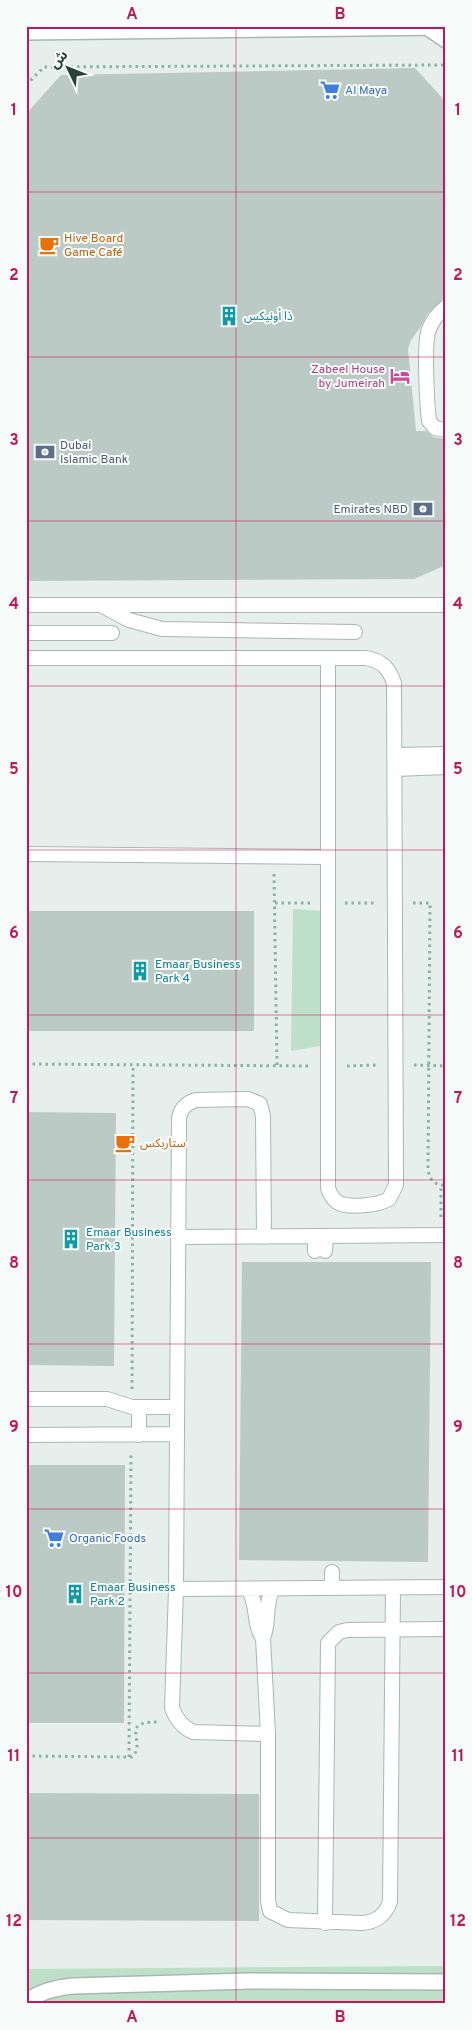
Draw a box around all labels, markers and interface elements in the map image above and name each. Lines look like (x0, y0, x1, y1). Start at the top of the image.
text: A (126, 5, 138, 25)
text: B (334, 5, 346, 25)
north arrow (42, 42, 92, 92)
text: ش (47, 47, 72, 73)
supermarket icon: Al Maya (319, 79, 341, 101)
place label: Al Maya (345, 83, 387, 99)
text: 1 (11, 101, 17, 121)
text: 1 (455, 101, 461, 121)
place label: Hive Board Game Café (64, 231, 123, 261)
cafe icon: Hive Board Game Café (38, 234, 60, 256)
text: 2 (9, 266, 19, 286)
text: 2 (453, 266, 463, 286)
building icon: ذا أونيكس (218, 305, 240, 327)
place label: ذا أونيكس (244, 308, 293, 325)
place label: Zabeel House by Jumeirah (311, 362, 385, 392)
hotel icon: Zabeel House by Jumeirah (389, 365, 411, 387)
text: 3 (9, 431, 19, 451)
text: 3 (453, 431, 463, 451)
place label: Dubai Islamic Bank (60, 438, 128, 468)
bank icon: Dubai Islamic Bank (34, 441, 56, 463)
bank icon: Emirates NBD (412, 498, 434, 520)
place label: Emirates NBD (333, 502, 408, 518)
text: 4 (9, 595, 19, 615)
text: 4 (453, 595, 463, 615)
text: 5 (9, 760, 19, 780)
text: 5 (453, 760, 463, 780)
text: 6 (9, 924, 19, 944)
text: 6 (453, 924, 463, 944)
place label: Emaar Business Park 4 (155, 957, 241, 987)
building icon: Emaar Business Park 4 (129, 960, 151, 982)
text: 7 (10, 1089, 18, 1109)
text: 7 (454, 1089, 462, 1109)
cafe icon: ستاربكس (114, 1132, 136, 1154)
place label: ستاربكس (140, 1136, 186, 1152)
place label: Emaar Business Park 3 (86, 1225, 172, 1255)
building icon: Emaar Business Park 3 (60, 1228, 82, 1250)
text: 8 (9, 1254, 19, 1274)
text: 8 (453, 1254, 463, 1274)
text: 9 (9, 1418, 19, 1438)
text: 9 (453, 1418, 463, 1438)
supermarket icon: Organic Foods (43, 1527, 65, 1549)
place label: Organic Foods (69, 1531, 146, 1547)
place label: Emaar Business Park 2 (90, 1580, 176, 1610)
text: 10 (6, 1583, 22, 1603)
building icon: Emaar Business Park 2 (64, 1583, 86, 1605)
text: 10 (450, 1583, 466, 1603)
text: 11 (8, 1747, 20, 1767)
text: 11 (452, 1747, 464, 1767)
text: 12 (6, 1912, 22, 1932)
text: 12 (450, 1912, 466, 1932)
text: A (126, 2008, 138, 2028)
text: B (334, 2008, 346, 2028)

